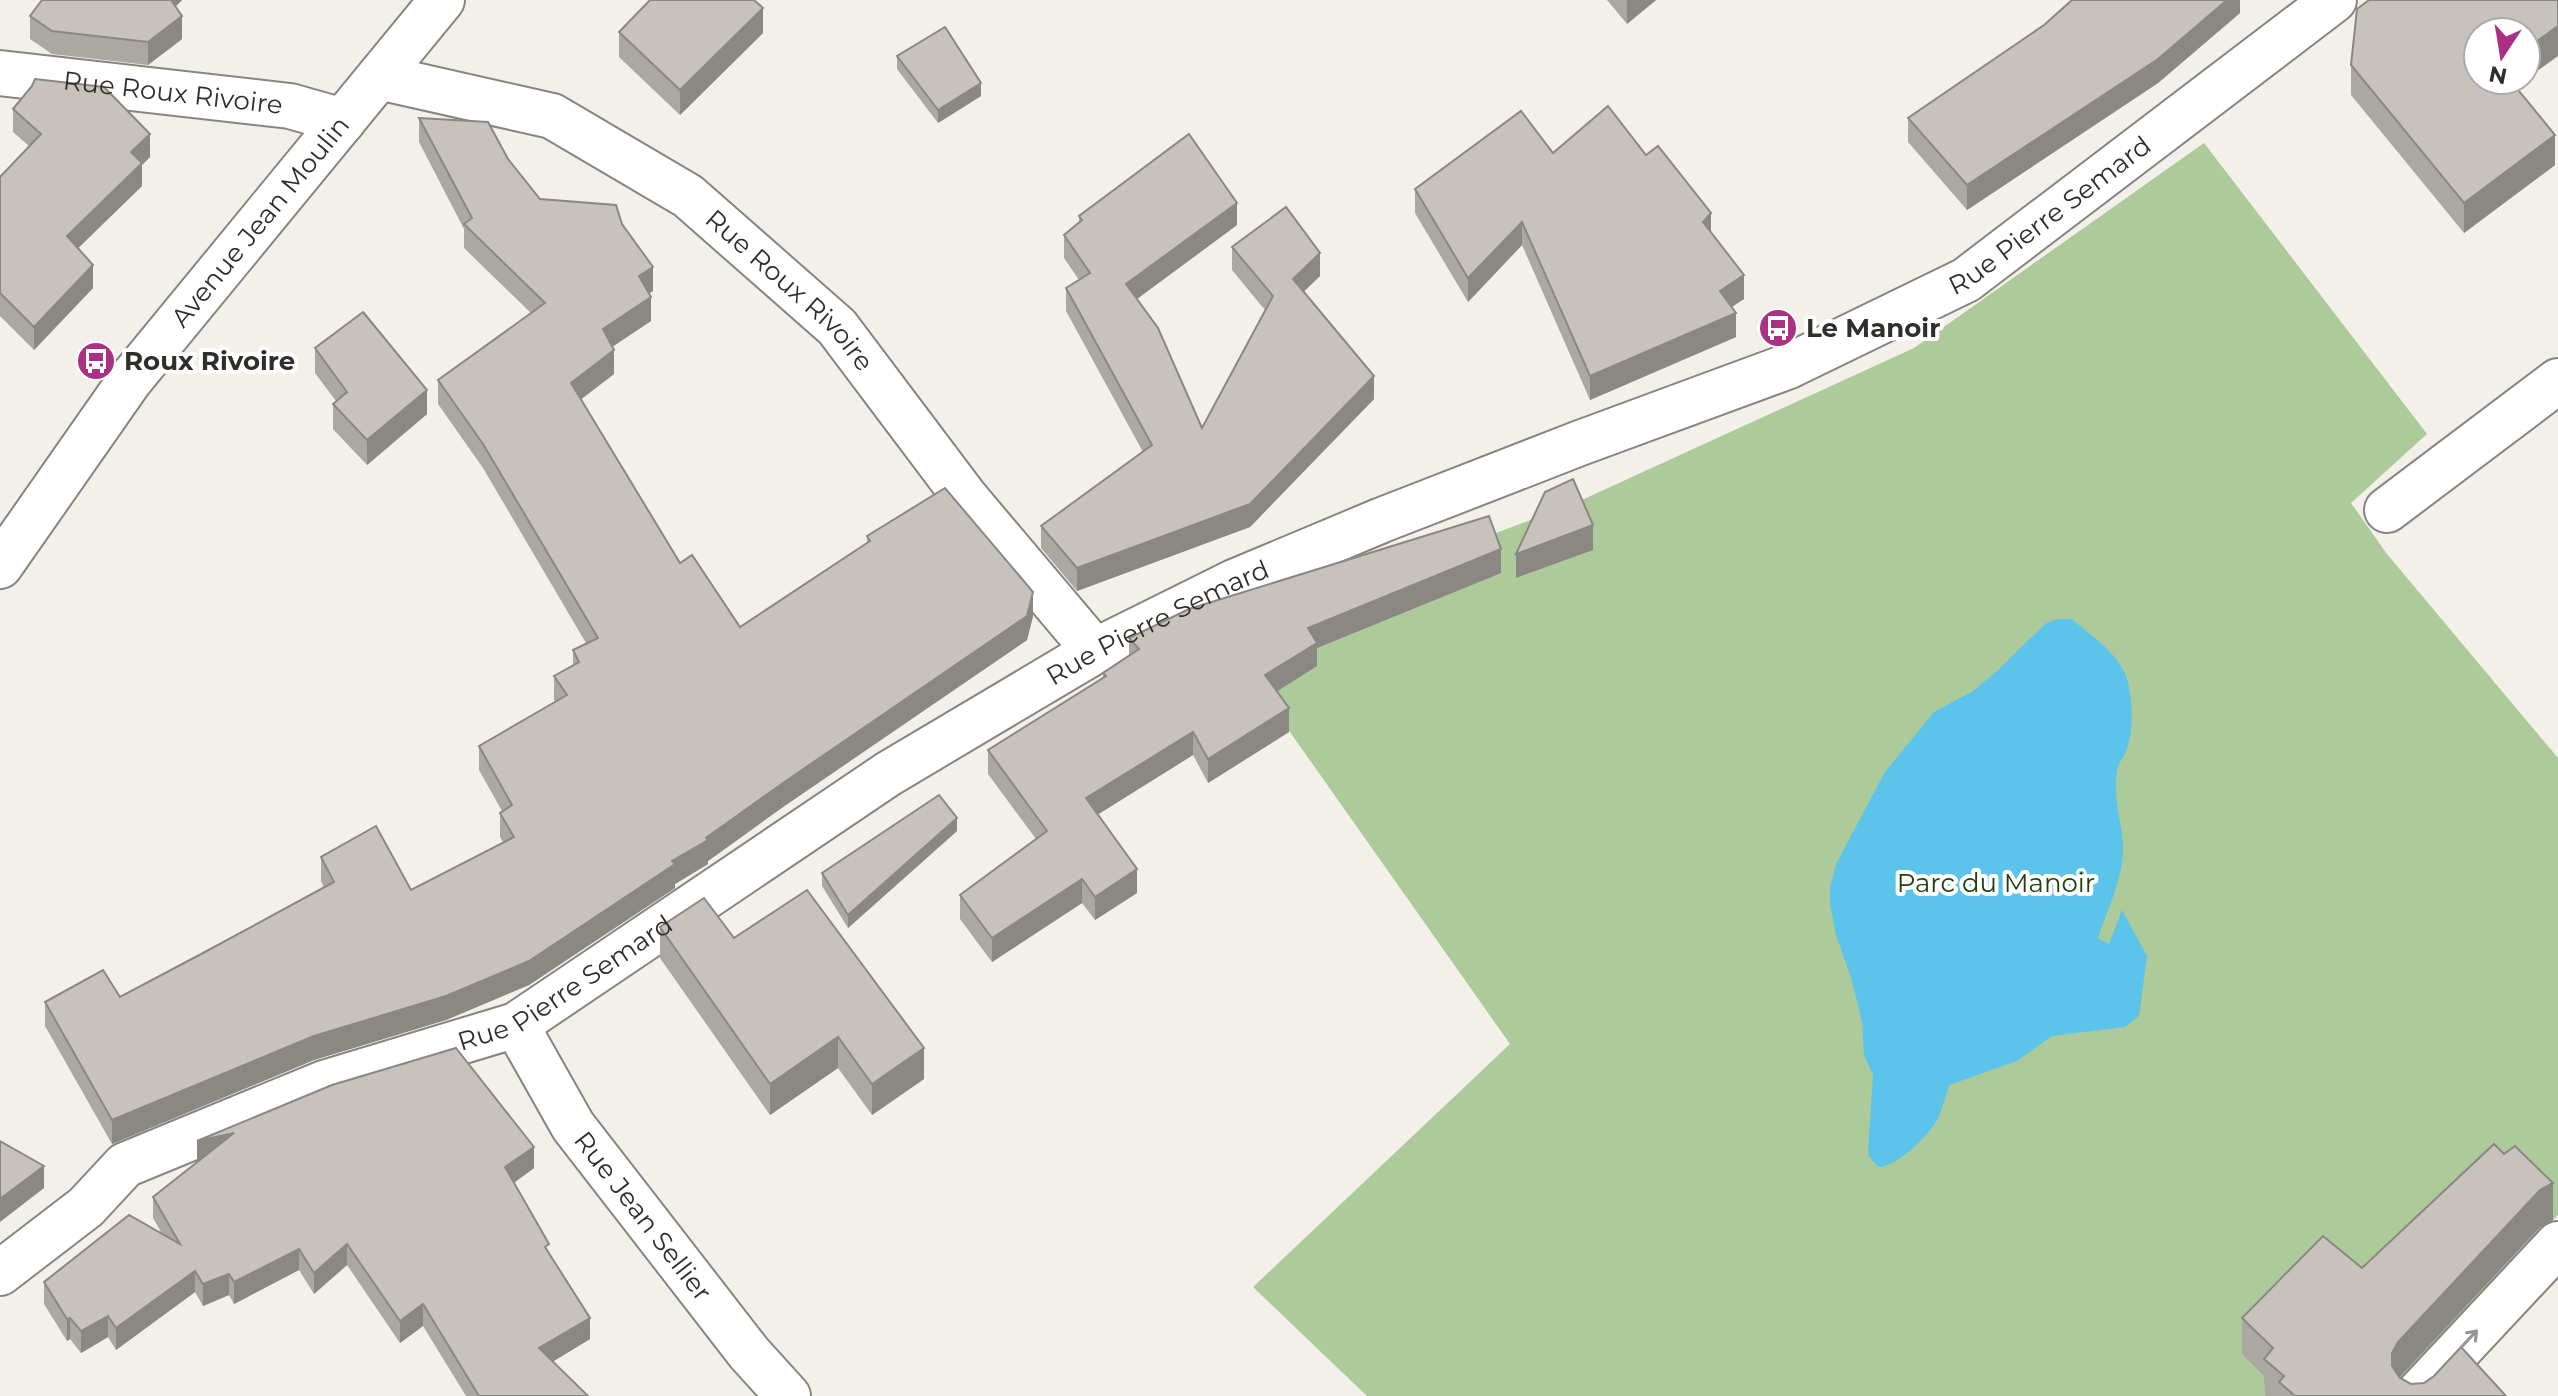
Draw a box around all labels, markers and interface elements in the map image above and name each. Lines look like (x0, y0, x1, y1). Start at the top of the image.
north arrow (2462, 16, 2542, 96)
text: N (2486, 60, 2509, 90)
street label: Rue Roux Rivoire (61, 64, 284, 121)
street label: Avenue Jean Moulin (164, 110, 356, 333)
street label: Rue Pierre Semard (1943, 129, 2157, 302)
street label: Rue Roux Rivoire (699, 203, 880, 377)
bus stop icon: Le Manoir (1757, 307, 1799, 349)
place label: Le Manoir (1806, 312, 1940, 344)
bus stop icon: Roux Rivoire (75, 340, 117, 382)
place label: Roux Rivoire (124, 345, 295, 377)
street label: Rue Pierre Semard (1041, 553, 1274, 692)
park label: Parc du Manoir (1897, 867, 2095, 899)
street label: Rue Pierre Semard (454, 908, 678, 1058)
street label: Rue Jean Sellier (567, 1125, 719, 1307)
one-way arrow (2460, 1329, 2479, 1349)

